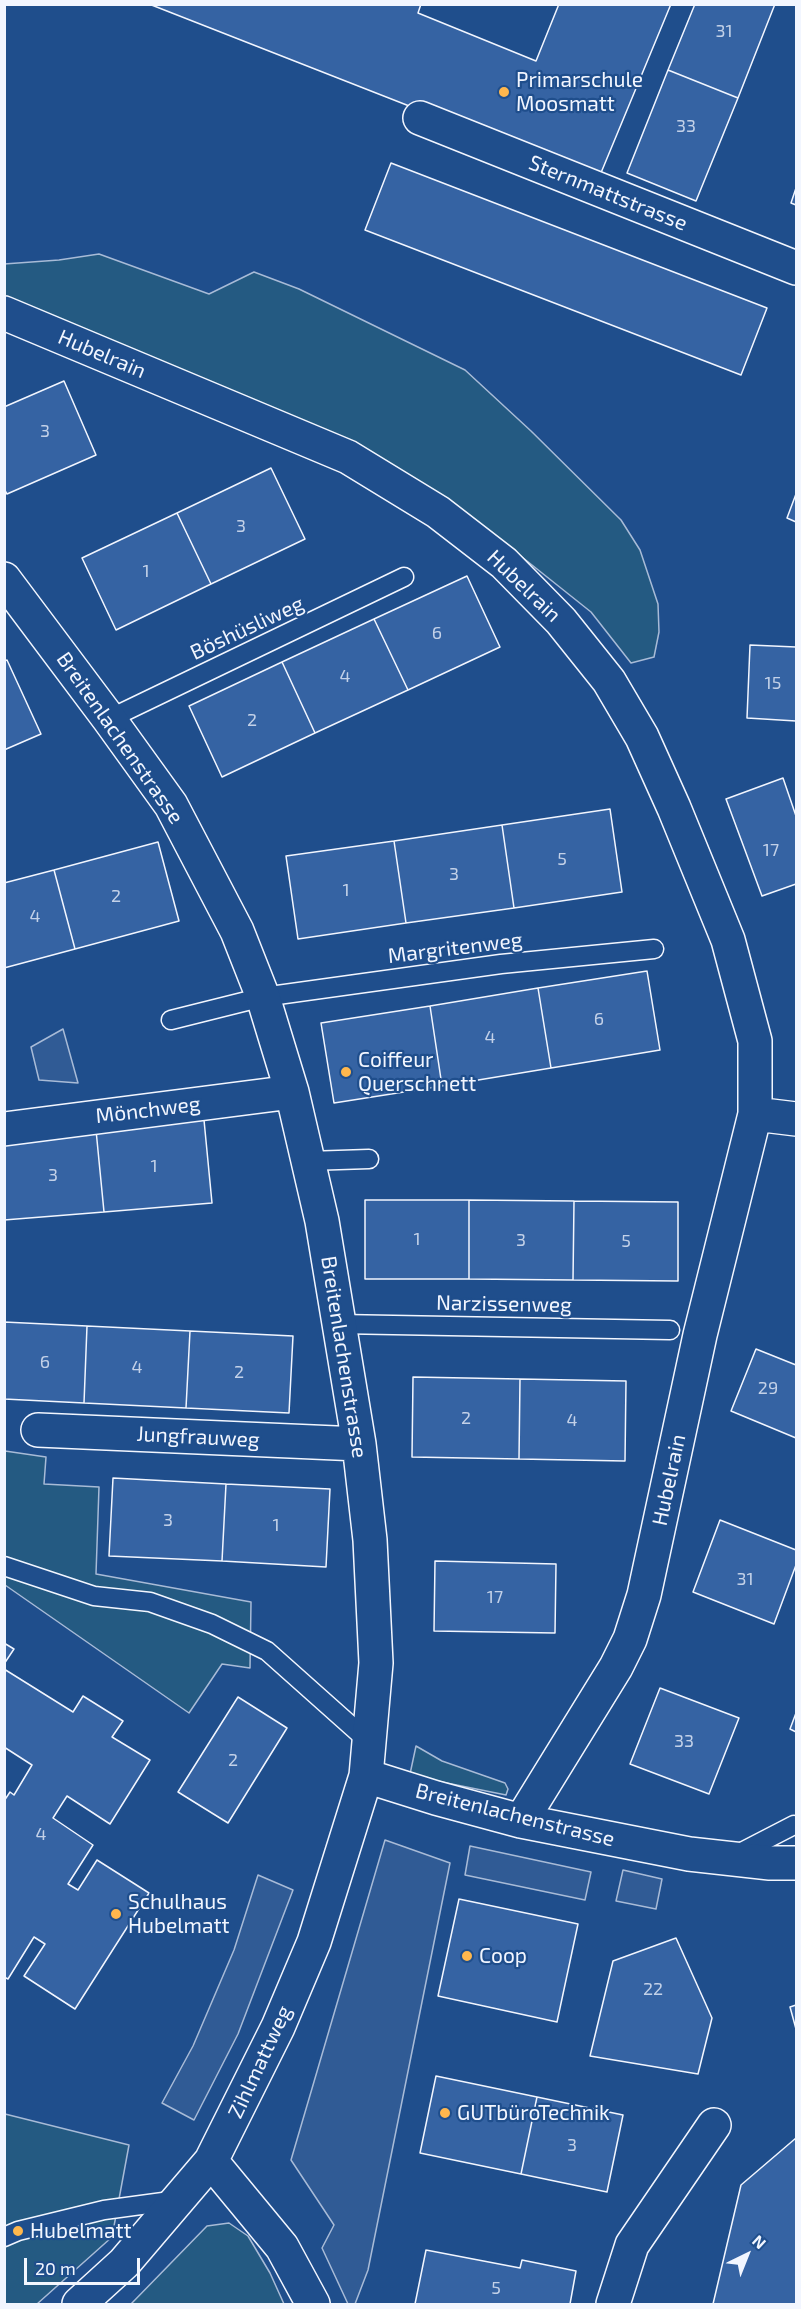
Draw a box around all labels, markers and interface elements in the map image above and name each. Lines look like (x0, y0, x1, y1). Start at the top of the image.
house number: 31 (715, 20, 733, 42)
place label: Primarschule Moosmatt (516, 67, 643, 117)
marker: Primarschule Moosmatt (497, 85, 511, 99)
house number: 33 (676, 115, 696, 137)
street label: Sternmattstrasse (525, 150, 691, 236)
street label: Hubelrain (54, 324, 150, 384)
house number: 3 (40, 420, 50, 442)
house number: 3 (236, 515, 246, 537)
street label: Hubelrain (482, 545, 566, 627)
house number: 1 (142, 560, 150, 582)
street label: Böshüsliweg (186, 591, 308, 665)
house number: 6 (432, 622, 442, 644)
street label: Breitenlachenstrasse (51, 647, 189, 829)
house number: 4 (339, 665, 351, 687)
house number: 15 (765, 672, 781, 694)
house number: 2 (247, 709, 257, 731)
house number: 17 (763, 839, 779, 861)
house number: 5 (557, 848, 567, 870)
house number: 3 (449, 863, 459, 885)
house number: 1 (342, 879, 350, 901)
house number: 2 (111, 885, 121, 907)
house number: 4 (29, 905, 41, 927)
street label: Margritenweg (386, 927, 524, 969)
house number: 6 (594, 1008, 604, 1030)
house number: 4 (484, 1026, 496, 1048)
place label: Coiffeur Querschnett (358, 1047, 476, 1097)
marker: Coiffeur Querschnett (339, 1065, 353, 1079)
street label: Mönchweg (94, 1091, 202, 1129)
house number: 1 (150, 1155, 158, 1177)
house number: 3 (48, 1164, 58, 1186)
house number: 1 (413, 1228, 421, 1250)
house number: 3 (516, 1229, 526, 1251)
house number: 5 (621, 1230, 631, 1252)
street label: Breitenlachenstrasse (316, 1254, 372, 1460)
street label: Narzissenweg (436, 1290, 572, 1318)
house number: 6 (40, 1351, 50, 1373)
house number: 4 (131, 1356, 143, 1378)
house number: 2 (234, 1361, 244, 1383)
house number: 29 (758, 1377, 778, 1399)
house number: 2 (461, 1407, 471, 1429)
house number: 4 (566, 1409, 578, 1431)
street label: Jungfrauweg (136, 1421, 260, 1453)
street label: Hubelrain (647, 1432, 691, 1528)
house number: 3 (163, 1509, 173, 1531)
house number: 1 (272, 1514, 280, 1536)
house number: 31 (736, 1568, 754, 1590)
house number: 17 (487, 1586, 503, 1608)
house number: 33 (674, 1730, 694, 1752)
house number: 2 (228, 1749, 238, 1771)
street label: Breitenlachenstrasse (413, 1778, 617, 1852)
house number: 4 (35, 1823, 47, 1845)
place label: Schulhaus Hubelmatt (128, 1889, 229, 1939)
marker: Schulhaus Hubelmatt (109, 1907, 123, 1921)
place label: Coop (479, 1943, 527, 1969)
marker: Coop (460, 1949, 474, 1963)
house number: 22 (643, 1978, 663, 2000)
street label: Zihlmattweg (223, 2002, 297, 2122)
place label: GUTbüroTechnik (457, 2100, 610, 2126)
marker: GUTbüroTechnik (438, 2106, 452, 2120)
house number: 3 (567, 2134, 577, 2156)
place label: Hubelmatt (30, 2218, 131, 2244)
marker: Hubelmatt (11, 2224, 25, 2238)
north arrow (717, 2225, 777, 2285)
text: N (749, 2231, 770, 2252)
scale bar (27, 2246, 142, 2284)
text: 20 m (35, 2257, 76, 2279)
house number: 5 (491, 2277, 501, 2299)

